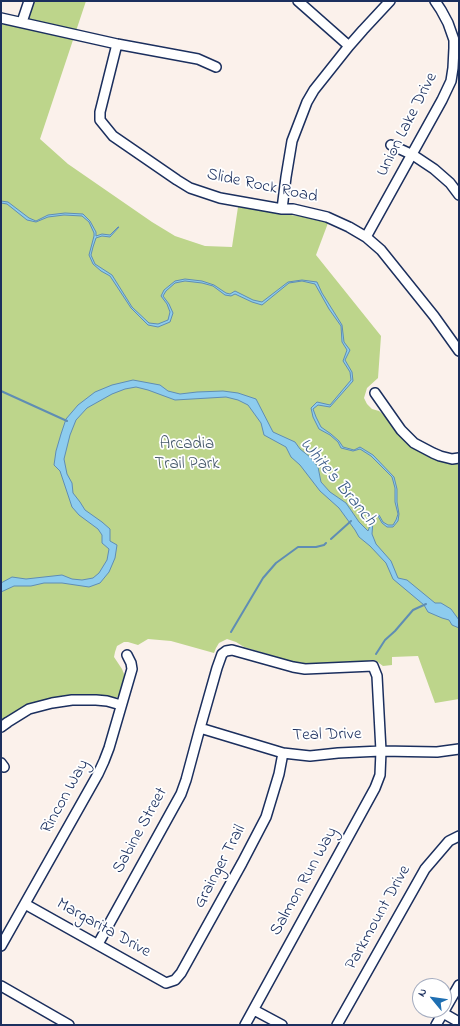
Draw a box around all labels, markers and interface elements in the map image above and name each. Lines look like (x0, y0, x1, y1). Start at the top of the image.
street label: Union Lake Drive (373, 70, 443, 180)
street label: Slide Rock Road (205, 165, 319, 209)
park label: Arcadia Trail Park (154, 435, 220, 475)
water label: White's Branch (294, 435, 380, 531)
street label: Teal Drive (292, 725, 362, 747)
street label: Rincon Way (37, 756, 95, 838)
street label: Sabine Street (109, 784, 173, 878)
street label: Grainger Trail (191, 822, 251, 912)
street label: Salmon Run Way (267, 824, 343, 940)
street label: Parkmount Drive (342, 862, 416, 974)
street label: Margarita Drive (52, 895, 154, 963)
north arrow (412, 978, 452, 1018)
text: N (414, 986, 431, 1000)

